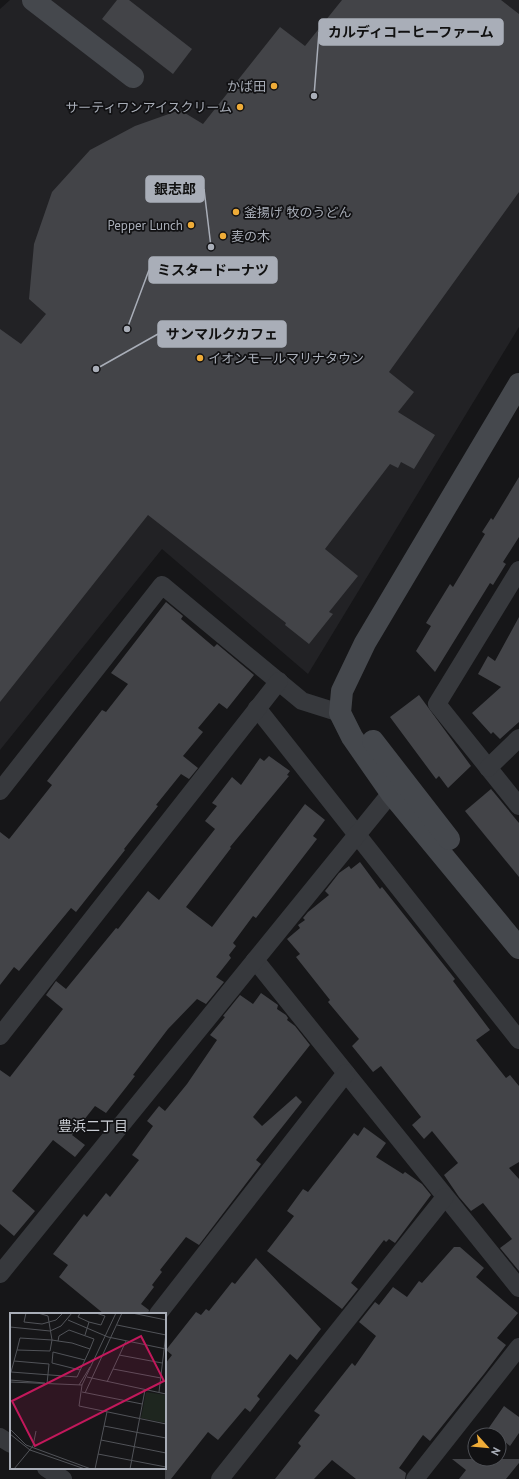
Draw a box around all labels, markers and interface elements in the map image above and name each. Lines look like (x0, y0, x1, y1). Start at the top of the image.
callout: カルディコーヒーファーム (319, 19, 503, 45)
text: カルディコーヒーファーム (328, 23, 494, 41)
place label: かば田 (227, 78, 266, 95)
marker: かば田 (269, 81, 279, 91)
place label: サーティワンアイスクリーム (65, 99, 232, 116)
marker: サーティワンアイスクリーム (235, 102, 245, 112)
callout: 銀志郎 (146, 176, 204, 202)
text: 銀志郎 (154, 180, 196, 198)
place label: 釜揚げ 牧のうどん (244, 204, 351, 221)
marker: 釜揚げ 牧のうどん (231, 207, 241, 217)
place label: Pepper Lunch (107, 217, 183, 234)
marker: Pepper Lunch (186, 220, 196, 230)
place label: 麦の木 (231, 228, 270, 245)
marker: 麦の木 (218, 231, 228, 241)
callout: ミスタードーナツ (149, 257, 277, 283)
text: ミスタードーナツ (157, 261, 269, 279)
callout: サンマルクカフェ (158, 321, 286, 347)
text: サンマルクカフェ (166, 325, 278, 343)
place label: イオンモールマリナタウン (208, 350, 364, 367)
marker: イオンモールマリナタウン (195, 353, 205, 363)
district label: 豊浜二丁目 (58, 1117, 128, 1135)
inset map (10, 1313, 166, 1469)
north arrow (467, 1427, 507, 1467)
text: N (488, 1445, 504, 1458)

